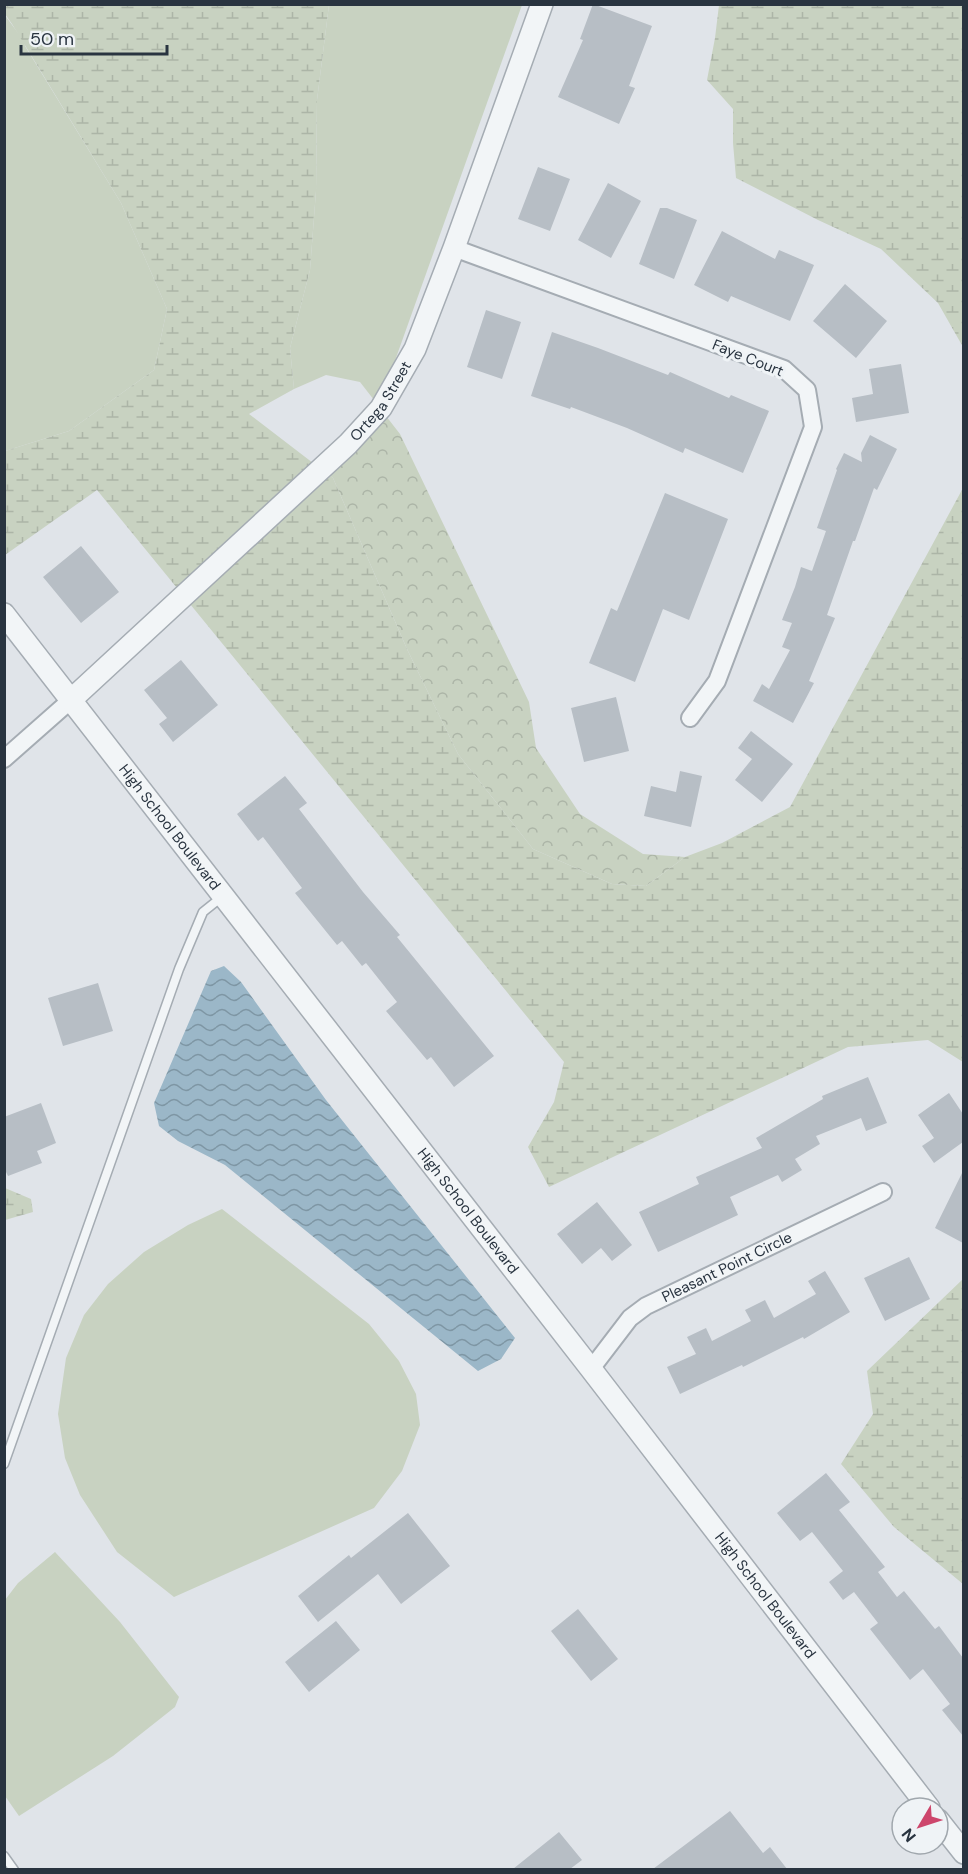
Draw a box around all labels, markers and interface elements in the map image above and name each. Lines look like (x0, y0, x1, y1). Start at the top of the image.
scale bar (21, 18, 166, 56)
text: 50 m (30, 27, 74, 51)
street label: Faye Court (709, 335, 787, 381)
street label: Ortega Street (345, 357, 416, 446)
street label: High School Boulevard (114, 760, 225, 894)
street label: High School Boulevard (413, 1144, 523, 1278)
street label: Pleasant Point Circle (658, 1227, 795, 1307)
street label: High School Boulevard (710, 1528, 820, 1663)
north arrow (890, 1796, 950, 1856)
text: N (897, 1824, 921, 1846)

